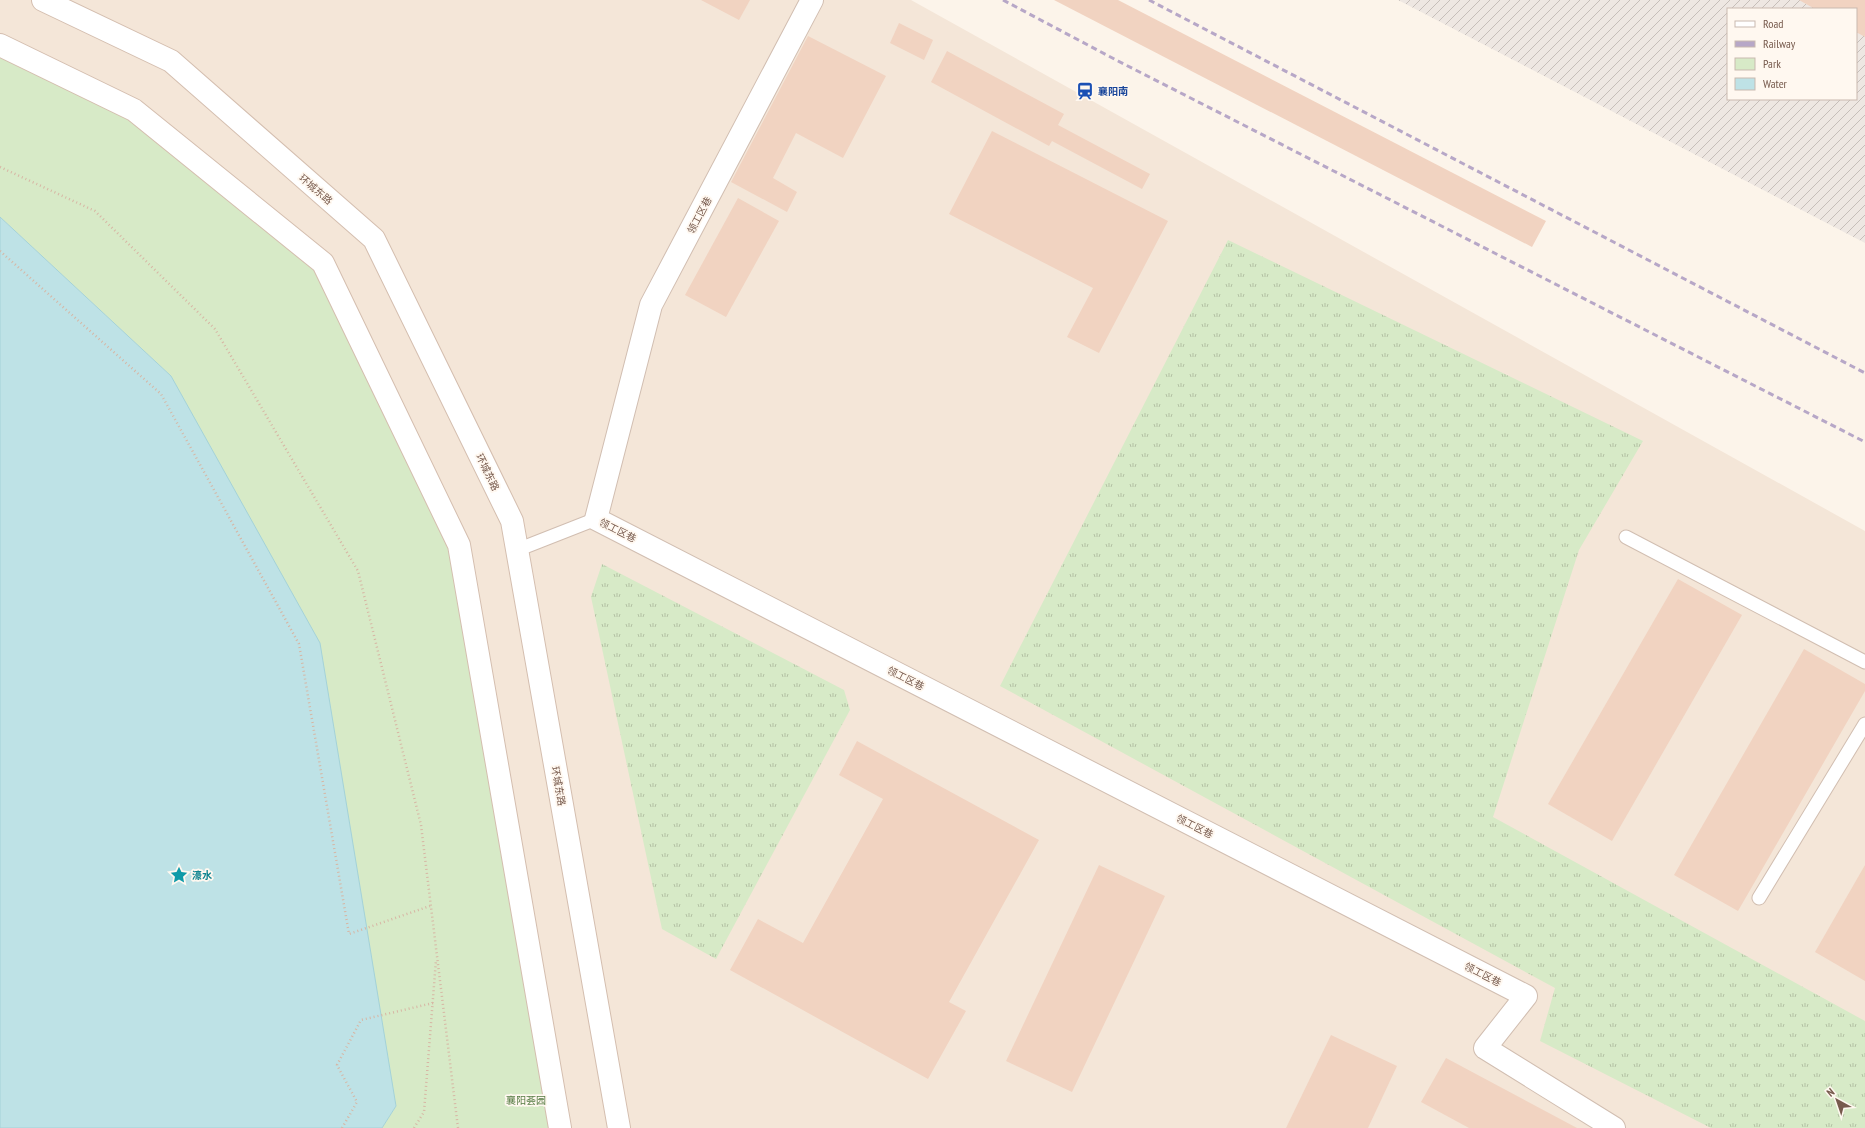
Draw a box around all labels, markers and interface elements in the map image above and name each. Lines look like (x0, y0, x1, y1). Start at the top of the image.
legend (1727, 8, 1857, 100)
text: Road (1763, 16, 1783, 31)
text: Railway (1763, 36, 1796, 51)
text: Park (1763, 56, 1781, 71)
text: Water (1763, 76, 1788, 91)
station icon: 襄阳南 (1075, 81, 1095, 101)
place label: 襄阳南 (1098, 85, 1128, 98)
street label: 环城东路 (296, 171, 335, 207)
street label: 领工区巷 (684, 195, 715, 236)
street label: 环城东路 (473, 451, 502, 493)
street label: 领工区巷 (597, 516, 639, 545)
street label: 领工区巷 (885, 664, 927, 693)
street label: 环城东路 (549, 765, 568, 807)
street label: 领工区巷 (1174, 812, 1216, 841)
place icon: 濠水 (169, 865, 189, 885)
place label: 濠水 (192, 869, 212, 882)
street label: 领工区巷 (1462, 960, 1504, 989)
north arrow (1817, 1080, 1857, 1120)
text: N (1824, 1085, 1837, 1100)
park label: 襄阳荟园 (506, 1094, 546, 1107)

